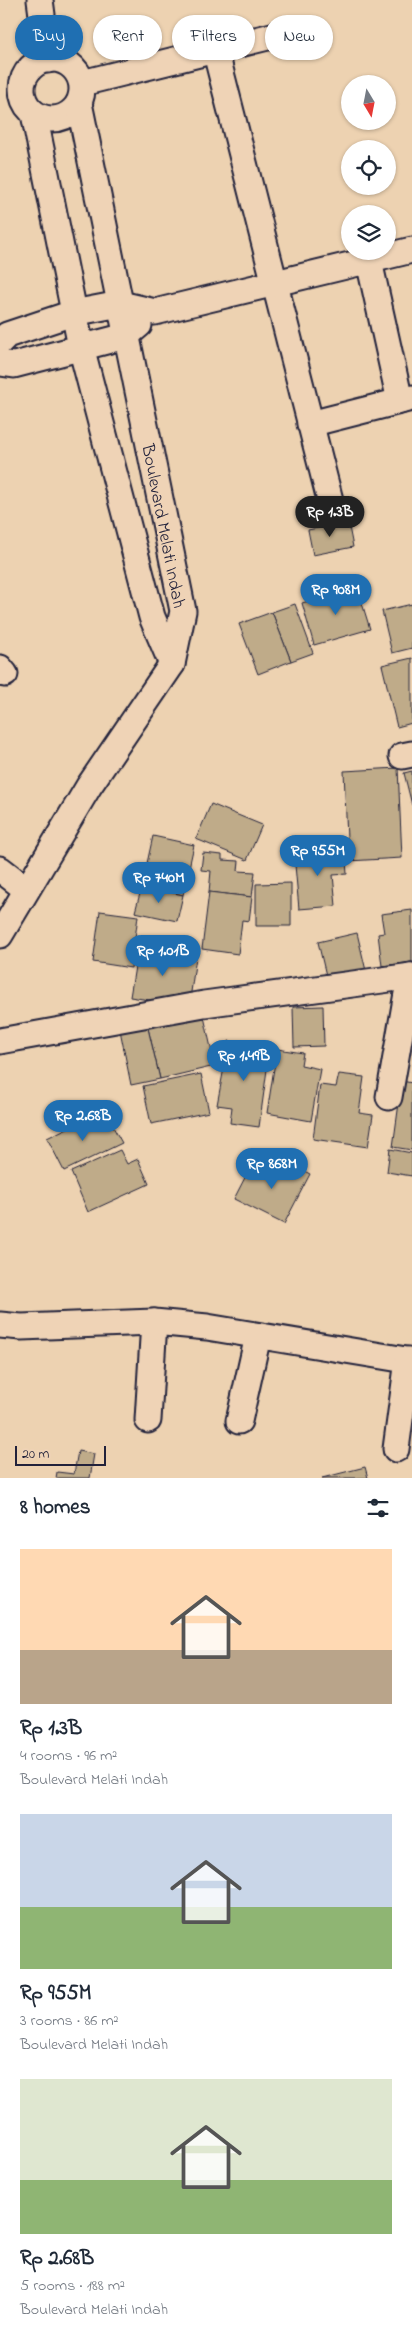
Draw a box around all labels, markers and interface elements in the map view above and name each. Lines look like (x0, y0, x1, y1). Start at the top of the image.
chip: Buy (15, 15, 83, 60)
chip: Rent (93, 15, 162, 60)
chip: Filters (172, 15, 255, 60)
chip: New (265, 15, 333, 60)
north arrow (341, 75, 396, 130)
map controls (341, 75, 396, 260)
button: locate (341, 140, 396, 195)
button: layers (341, 205, 396, 260)
street label: Boulevard Melati Indah (133, 441, 191, 611)
pin: Rp 1.3B (284, 496, 376, 538)
text: Rp 1.3B (306, 500, 354, 524)
pin: Rp 908M (290, 574, 382, 616)
text: Rp 908M (312, 578, 361, 602)
pin: Rp 955M (272, 834, 364, 877)
text: Rp 955M (291, 839, 345, 863)
pin: Rp 740M (113, 862, 205, 904)
text: Rp 740M (133, 866, 185, 890)
pin: Rp 1.01B (111, 934, 215, 977)
text: Rp 1.01B (137, 939, 189, 963)
pin: Rp 1.49B (192, 1040, 296, 1082)
text: Rp 1.49B (218, 1044, 270, 1068)
pin: Rp 2.68B (31, 1100, 135, 1142)
text: Rp 2.68B (55, 1104, 111, 1128)
pin: Rp 868M (226, 1148, 318, 1190)
text: Rp 868M (247, 1152, 297, 1176)
scale bar (15, 1443, 106, 1466)
text: 20 m (22, 1444, 49, 1465)
text: 8 homes (20, 1493, 90, 1523)
icon: filters (364, 1494, 392, 1522)
icon: home (161, 1582, 251, 1672)
text: Rp 1.3B (20, 1714, 82, 1744)
text: 4 rooms · 96 m² (20, 1744, 117, 1768)
text: Boulevard Melati Indah (20, 1768, 168, 1792)
icon: home (161, 1847, 251, 1937)
text: Rp 955M (20, 1979, 91, 2009)
text: 3 rooms · 86 m² (20, 2009, 118, 2033)
text: Boulevard Melati Indah (20, 2033, 168, 2057)
icon: home (161, 2112, 251, 2202)
text: Rp 2.68B (20, 2244, 94, 2274)
text: 5 rooms · 188 m² (20, 2274, 125, 2298)
text: Boulevard Melati Indah (20, 2298, 168, 2322)

